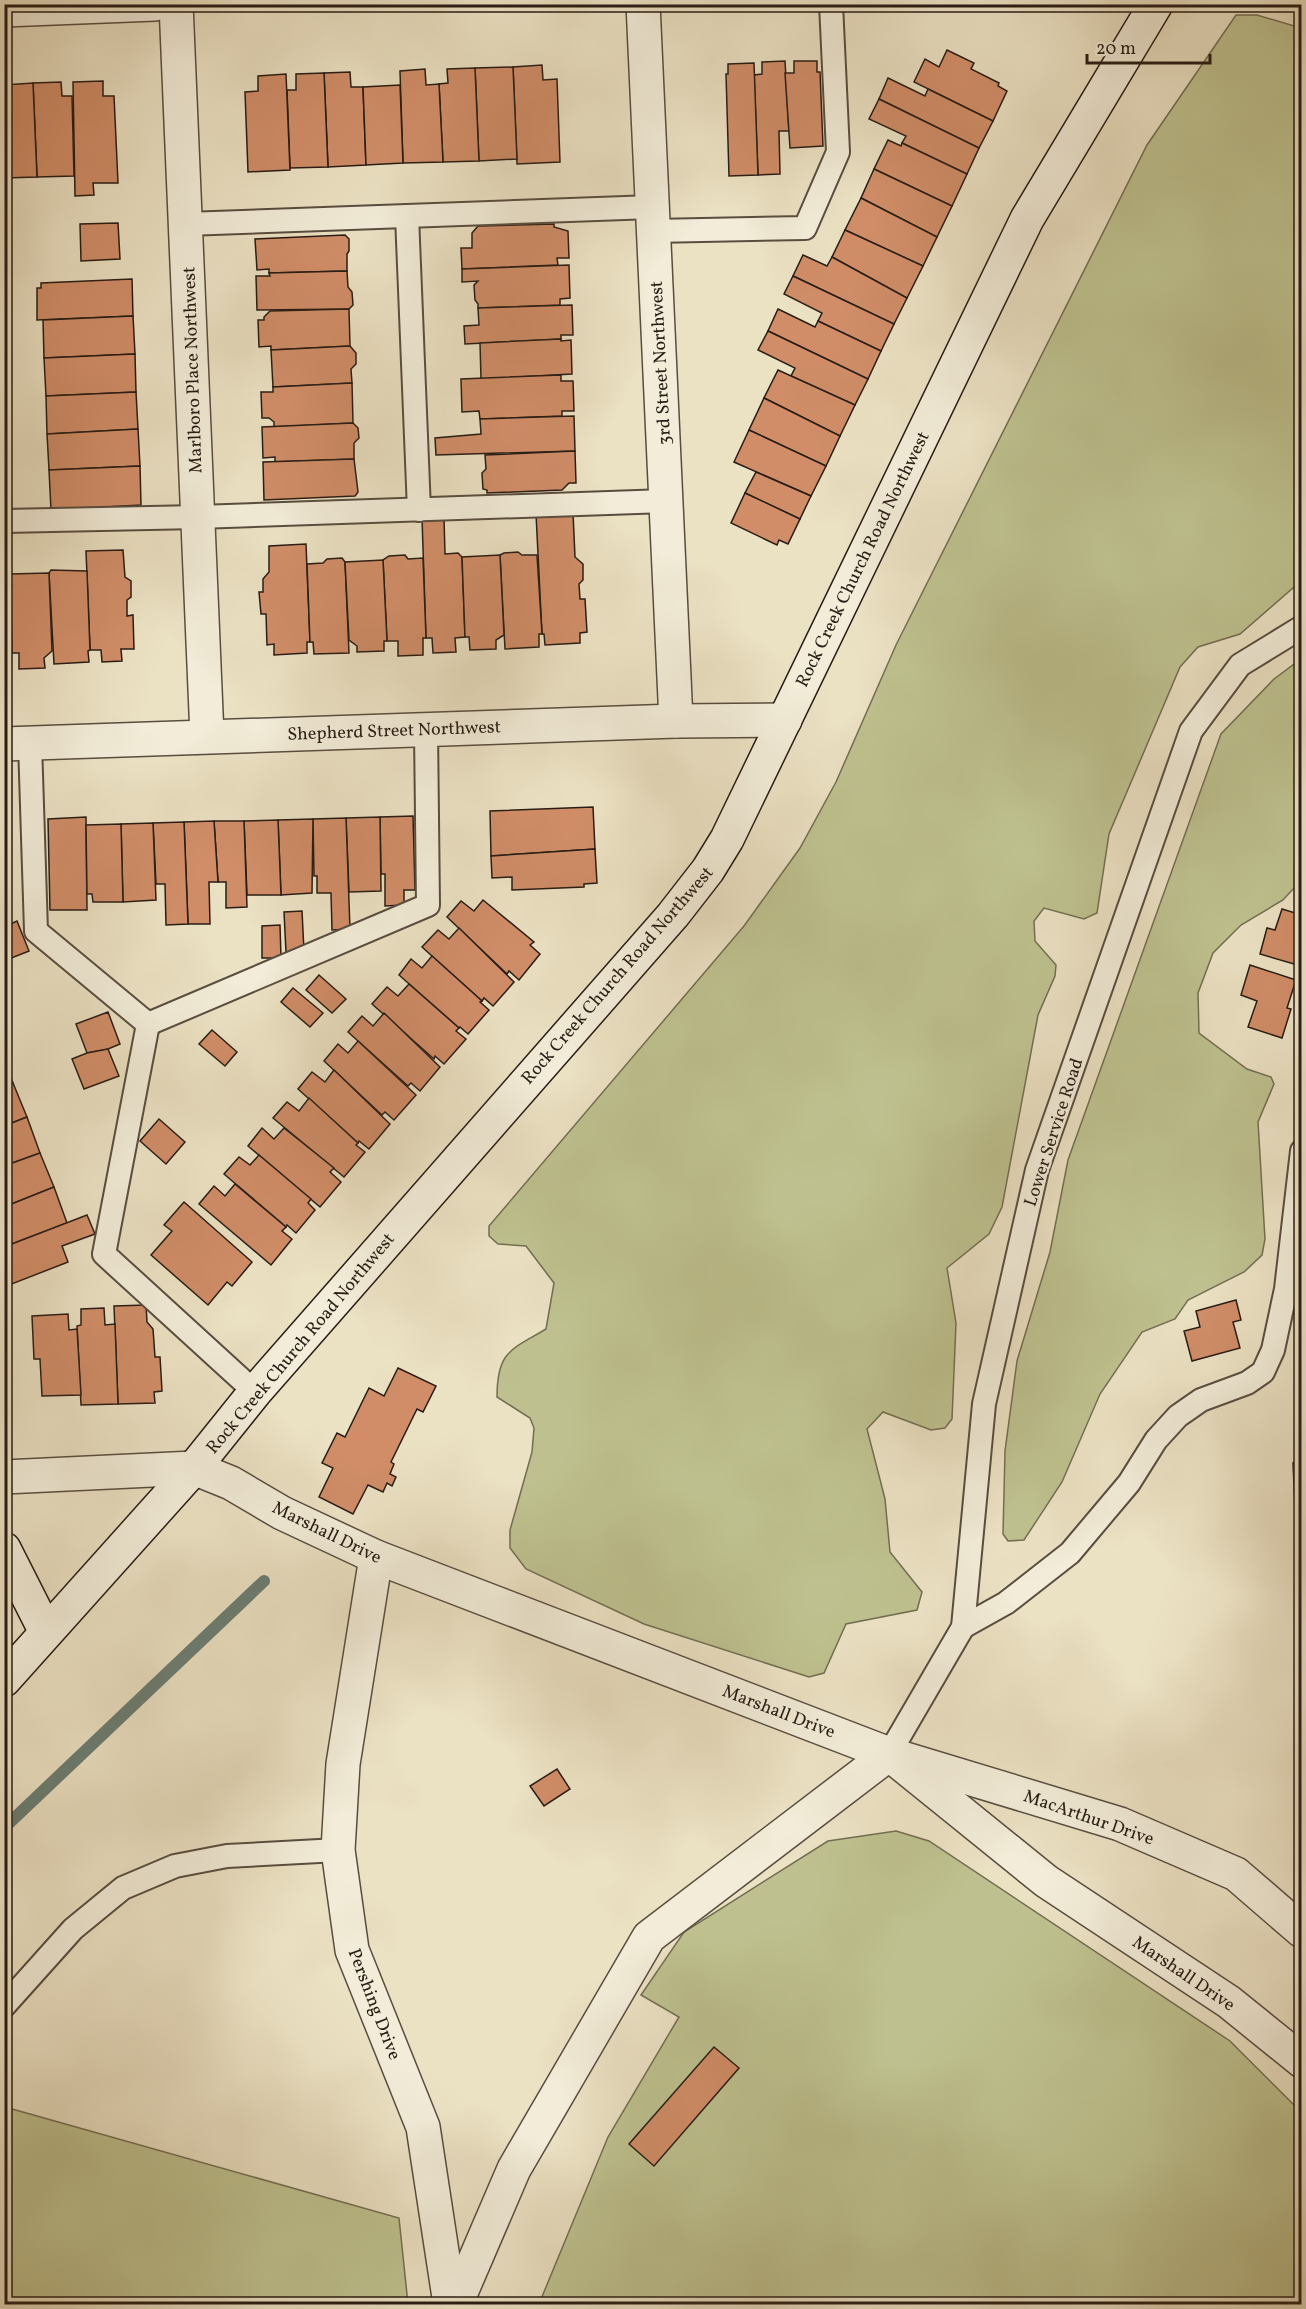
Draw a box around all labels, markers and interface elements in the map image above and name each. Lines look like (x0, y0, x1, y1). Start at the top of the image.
scale bar (1087, 27, 1210, 65)
text: 20 m (1096, 37, 1136, 62)
street label: Marlboro Place Northwest (177, 266, 210, 474)
street label: 3rd Street Northwest (645, 280, 678, 446)
street label: Rock Creek Church Road Northwest (790, 428, 936, 692)
street label: Shepherd Street Northwest (287, 715, 501, 748)
street label: Rock Creek Church Road Northwest (516, 861, 720, 1091)
street label: Lower Service Road (1019, 1055, 1090, 1210)
street label: Rock Creek Church Road Northwest (201, 1228, 401, 1460)
street label: Marshall Drive (267, 1496, 385, 1571)
street label: Marshall Drive (718, 1679, 838, 1745)
street label: MacArthur Drive (1020, 1784, 1157, 1852)
street label: Marshall Drive (1127, 1931, 1239, 2018)
street label: Pershing Drive (341, 1945, 406, 2064)

